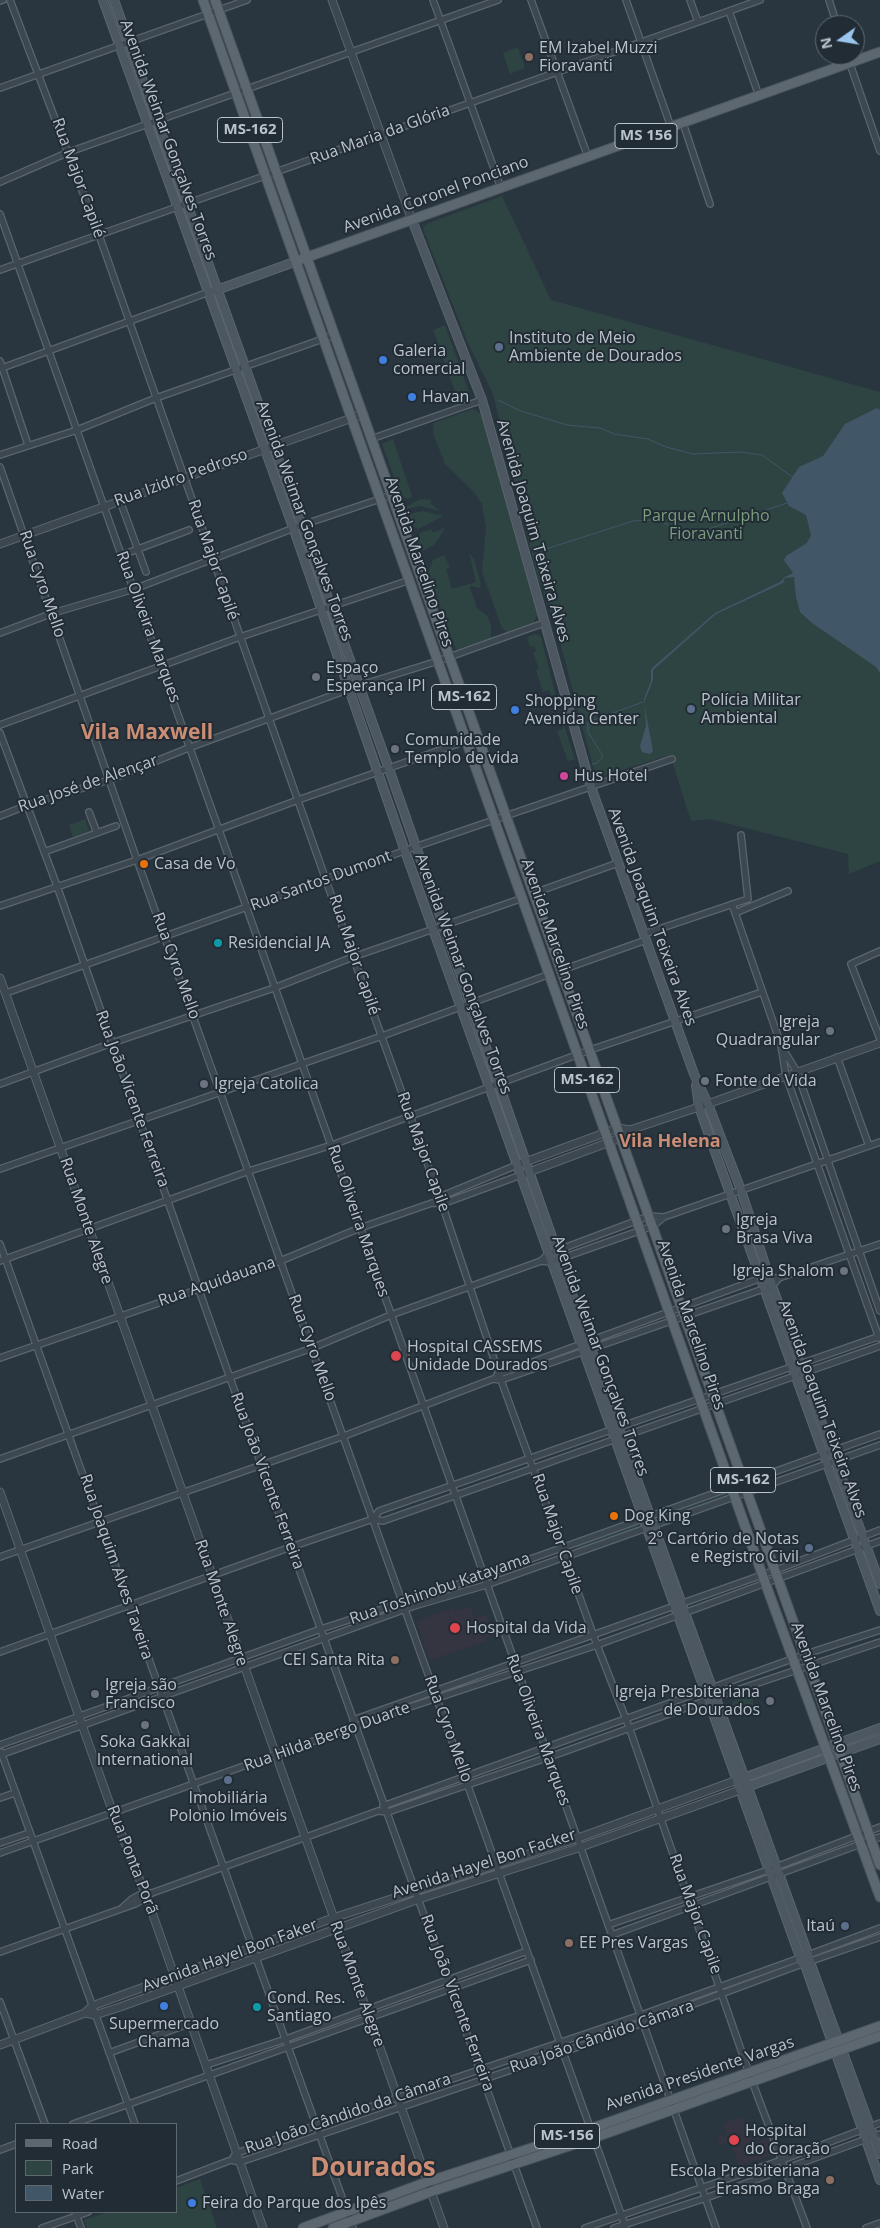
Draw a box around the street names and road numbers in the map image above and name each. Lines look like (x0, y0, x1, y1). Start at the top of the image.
street label: Avenida Weimar Gonçalves Torres (115, 17, 221, 263)
street label: Rua Maria da Glória (308, 101, 452, 169)
street label: Rua Major Capilé (47, 115, 109, 241)
road number: MS-162 (218, 118, 282, 142)
road number: MS 156 (615, 124, 677, 148)
street label: Avenida Coronel Ponciano (341, 153, 531, 237)
street label: Avenida Weimar Gonçalves Torres (251, 398, 357, 644)
street label: Avenida Joaquim Teixeira Alves (492, 417, 574, 645)
street label: Rua Izidro Pedroso (112, 445, 250, 511)
street label: Avenida Marcelino Pires (381, 474, 457, 650)
street label: Rua Major Capilé (183, 497, 243, 623)
street label: Rua Cyro Mello (15, 528, 69, 640)
street label: Rua Oliveira Marques (112, 549, 184, 705)
road number: MS-162 (432, 684, 496, 710)
street label: Rua José de Alençar (16, 751, 160, 817)
street label: Avenida Joaquim Teixeira Alves (604, 805, 700, 1029)
street label: Rua Santos Dumont (248, 847, 394, 915)
street label: Avenida Weimar Gonçalves Torres (410, 851, 516, 1097)
street label: Avenida Marcelino Pires (517, 856, 593, 1032)
street label: Rua Major Capilé (324, 892, 384, 1018)
street label: Rua Cyro Mello (148, 910, 204, 1022)
street label: Rua João Vicente Ferreira (91, 1008, 173, 1190)
road number: MS-162 (554, 1068, 620, 1092)
street label: Rua Major Capile (392, 1089, 454, 1215)
street label: Rua Oliveira Marques (323, 1142, 393, 1300)
street label: Rua Monte Alegre (55, 1155, 117, 1287)
street label: Avenida Weimar Gonçalves Torres (547, 1233, 653, 1479)
street label: Avenida Marcelino Pires (653, 1237, 729, 1413)
street label: Rua Aquidauana (156, 1253, 278, 1311)
street label: Rua Cyro Mello (284, 1292, 340, 1404)
street label: Avenida Joaquim Teixeira Alves (774, 1297, 870, 1521)
street label: Rua João Vicente Ferreira (226, 1390, 308, 1572)
road number: MS-162 (710, 1468, 776, 1492)
street label: Rua Major Capile (527, 1471, 587, 1597)
street label: Rua Joaquim Alves Taveira (75, 1472, 157, 1662)
street label: Rua Monte Alegre (190, 1537, 252, 1669)
street label: Rua Toshinobu Katayama (347, 1549, 533, 1629)
street label: Avenida Marcelino Pires (786, 1620, 866, 1794)
street label: Rua Oliveira Marques (502, 1652, 574, 1808)
street label: Rua Cyro Mello (420, 1673, 476, 1785)
street label: Rua Hilda Bergo Duarte (241, 1698, 413, 1776)
street label: Rua Ponta Porã (102, 1803, 162, 1917)
street label: Avenida Hayel Bon Facker (390, 1825, 578, 1903)
street label: Rua Major Capile (664, 1851, 726, 1977)
street label: Rua João Vicente Ferreira (416, 1912, 498, 2094)
street label: Avenida Hayel Bon Faker (140, 1915, 320, 1997)
street label: Rua Monte Alegre (325, 1918, 389, 2050)
street label: Rua João Cândido Câmara (507, 1996, 697, 2078)
street label: Avenida Presidente Vargas (603, 2033, 797, 2115)
street label: Rua João Cândido da Câmara (243, 2070, 453, 2158)
road number: MS-156 (534, 2124, 600, 2148)

